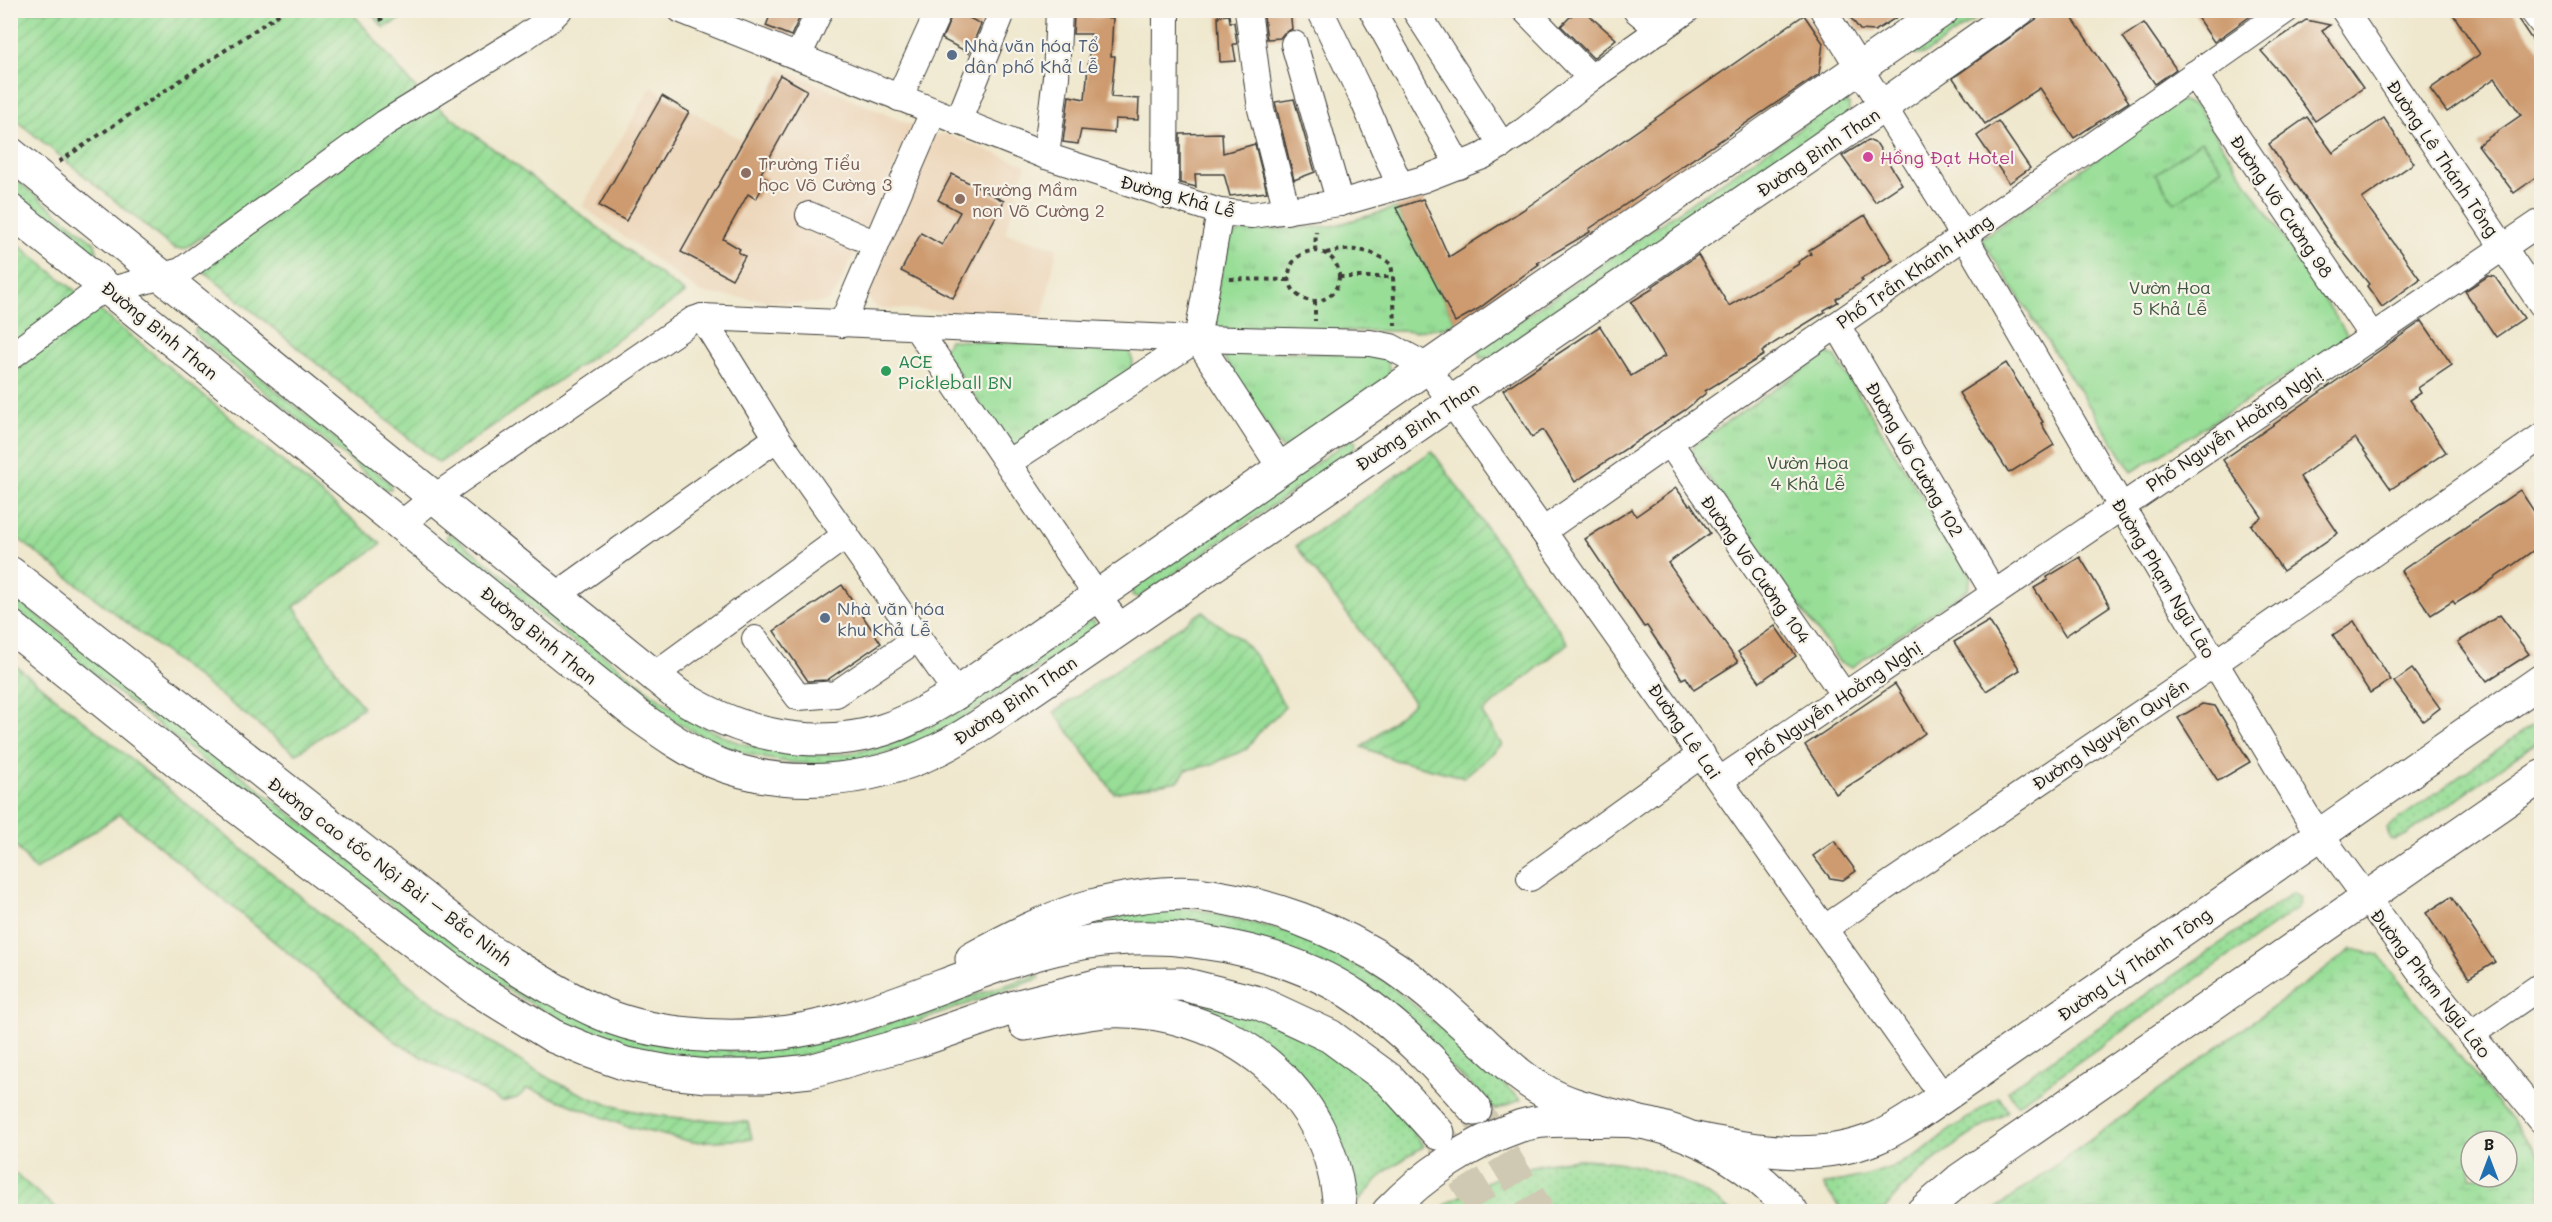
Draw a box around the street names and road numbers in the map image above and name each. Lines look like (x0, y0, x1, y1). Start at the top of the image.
street label: Đường Lê Thánh Tông (2381, 75, 2505, 241)
street label: Đường Bình Than (1752, 102, 1884, 202)
street label: Đường Võ Cường 98 (2225, 130, 2339, 282)
street label: Đường Khả Lễ (1118, 169, 1238, 223)
street label: Phố Trần Khánh Hưng (1831, 208, 1997, 334)
street label: Đường Bình Than (97, 275, 223, 385)
street label: Phố Nguyễn Hoằng Nghị (2141, 361, 2327, 497)
street label: Đường Bình Than (1351, 376, 1483, 476)
street label: Đường Võ Cường 102 (1861, 377, 1969, 541)
street label: Đường Võ Cường 104 (1696, 490, 1817, 648)
street label: Đường Phạm Ngũ Lão (2107, 493, 2222, 663)
street label: Đường Bình Than (476, 580, 602, 690)
street label: Phố Nguyễn Hoằng Nghị (1740, 635, 1926, 771)
street label: Đường Bình Than (949, 650, 1081, 750)
street label: Đường Nguyễn Quyền (2027, 673, 2193, 795)
street label: Đường Lê Lai (1643, 678, 1727, 784)
street label: Đường cao tốc Nội Bài – Bắc Ninh (263, 771, 517, 971)
street label: Đường Lý Thánh Tông (2052, 902, 2216, 1026)
street label: Đường Phạm Ngũ Lão (2365, 904, 2497, 1063)

